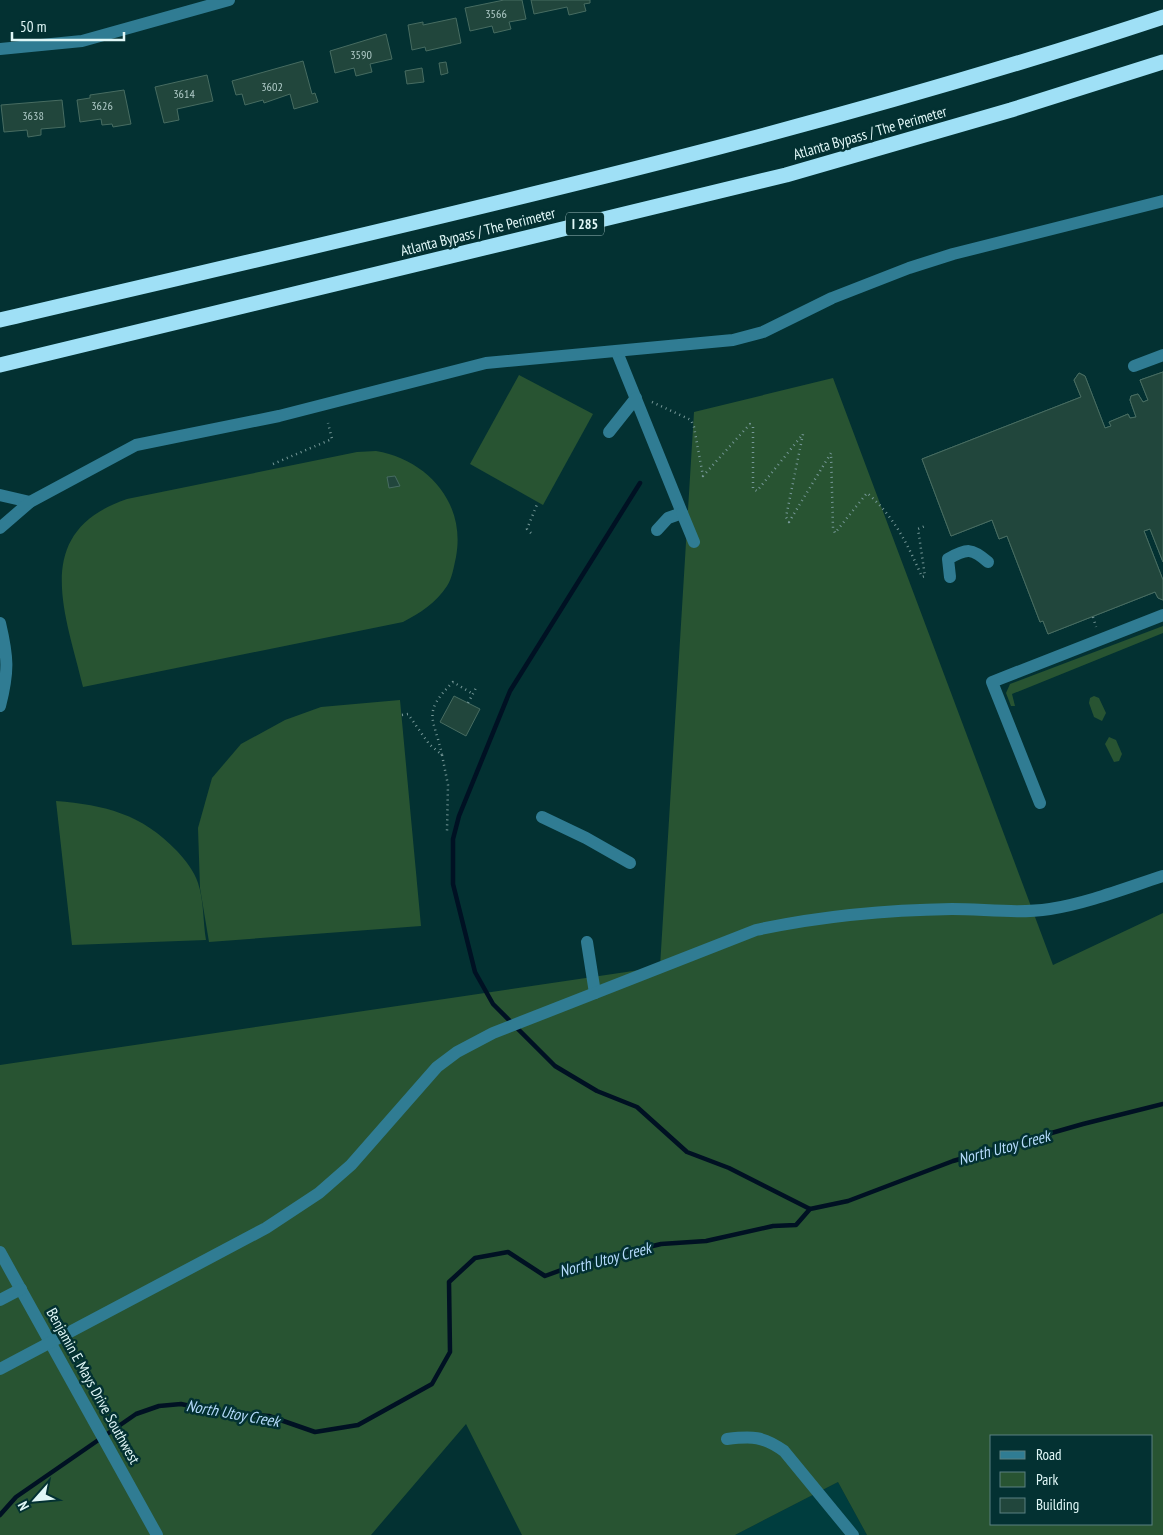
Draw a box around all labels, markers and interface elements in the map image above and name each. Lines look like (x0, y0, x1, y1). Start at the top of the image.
house number: 3566 (485, 6, 507, 21)
scale bar (12, 10, 125, 42)
text: 50 m (20, 17, 46, 36)
house number: 3590 (350, 47, 372, 62)
house number: 3602 (261, 79, 283, 94)
house number: 3614 (173, 86, 195, 101)
house number: 3626 (91, 98, 113, 113)
street label: Atlanta Bypass / The Perimeter (791, 101, 950, 164)
house number: 3638 (22, 108, 44, 123)
street label: Atlanta Bypass / The Perimeter (398, 203, 558, 260)
road number: I 285 (566, 212, 604, 235)
water label: North Utoy Creek (956, 1125, 1054, 1169)
water label: North Utoy Creek (557, 1237, 655, 1281)
street label: Benjamin E Mays Drive Southwest (43, 1304, 144, 1467)
water label: North Utoy Creek (185, 1395, 283, 1431)
legend (990, 1435, 1153, 1525)
text: Road (1036, 1445, 1062, 1464)
text: Park (1036, 1470, 1058, 1489)
north arrow (10, 1475, 60, 1525)
text: Building (1036, 1495, 1079, 1514)
text: N (14, 1498, 33, 1513)

